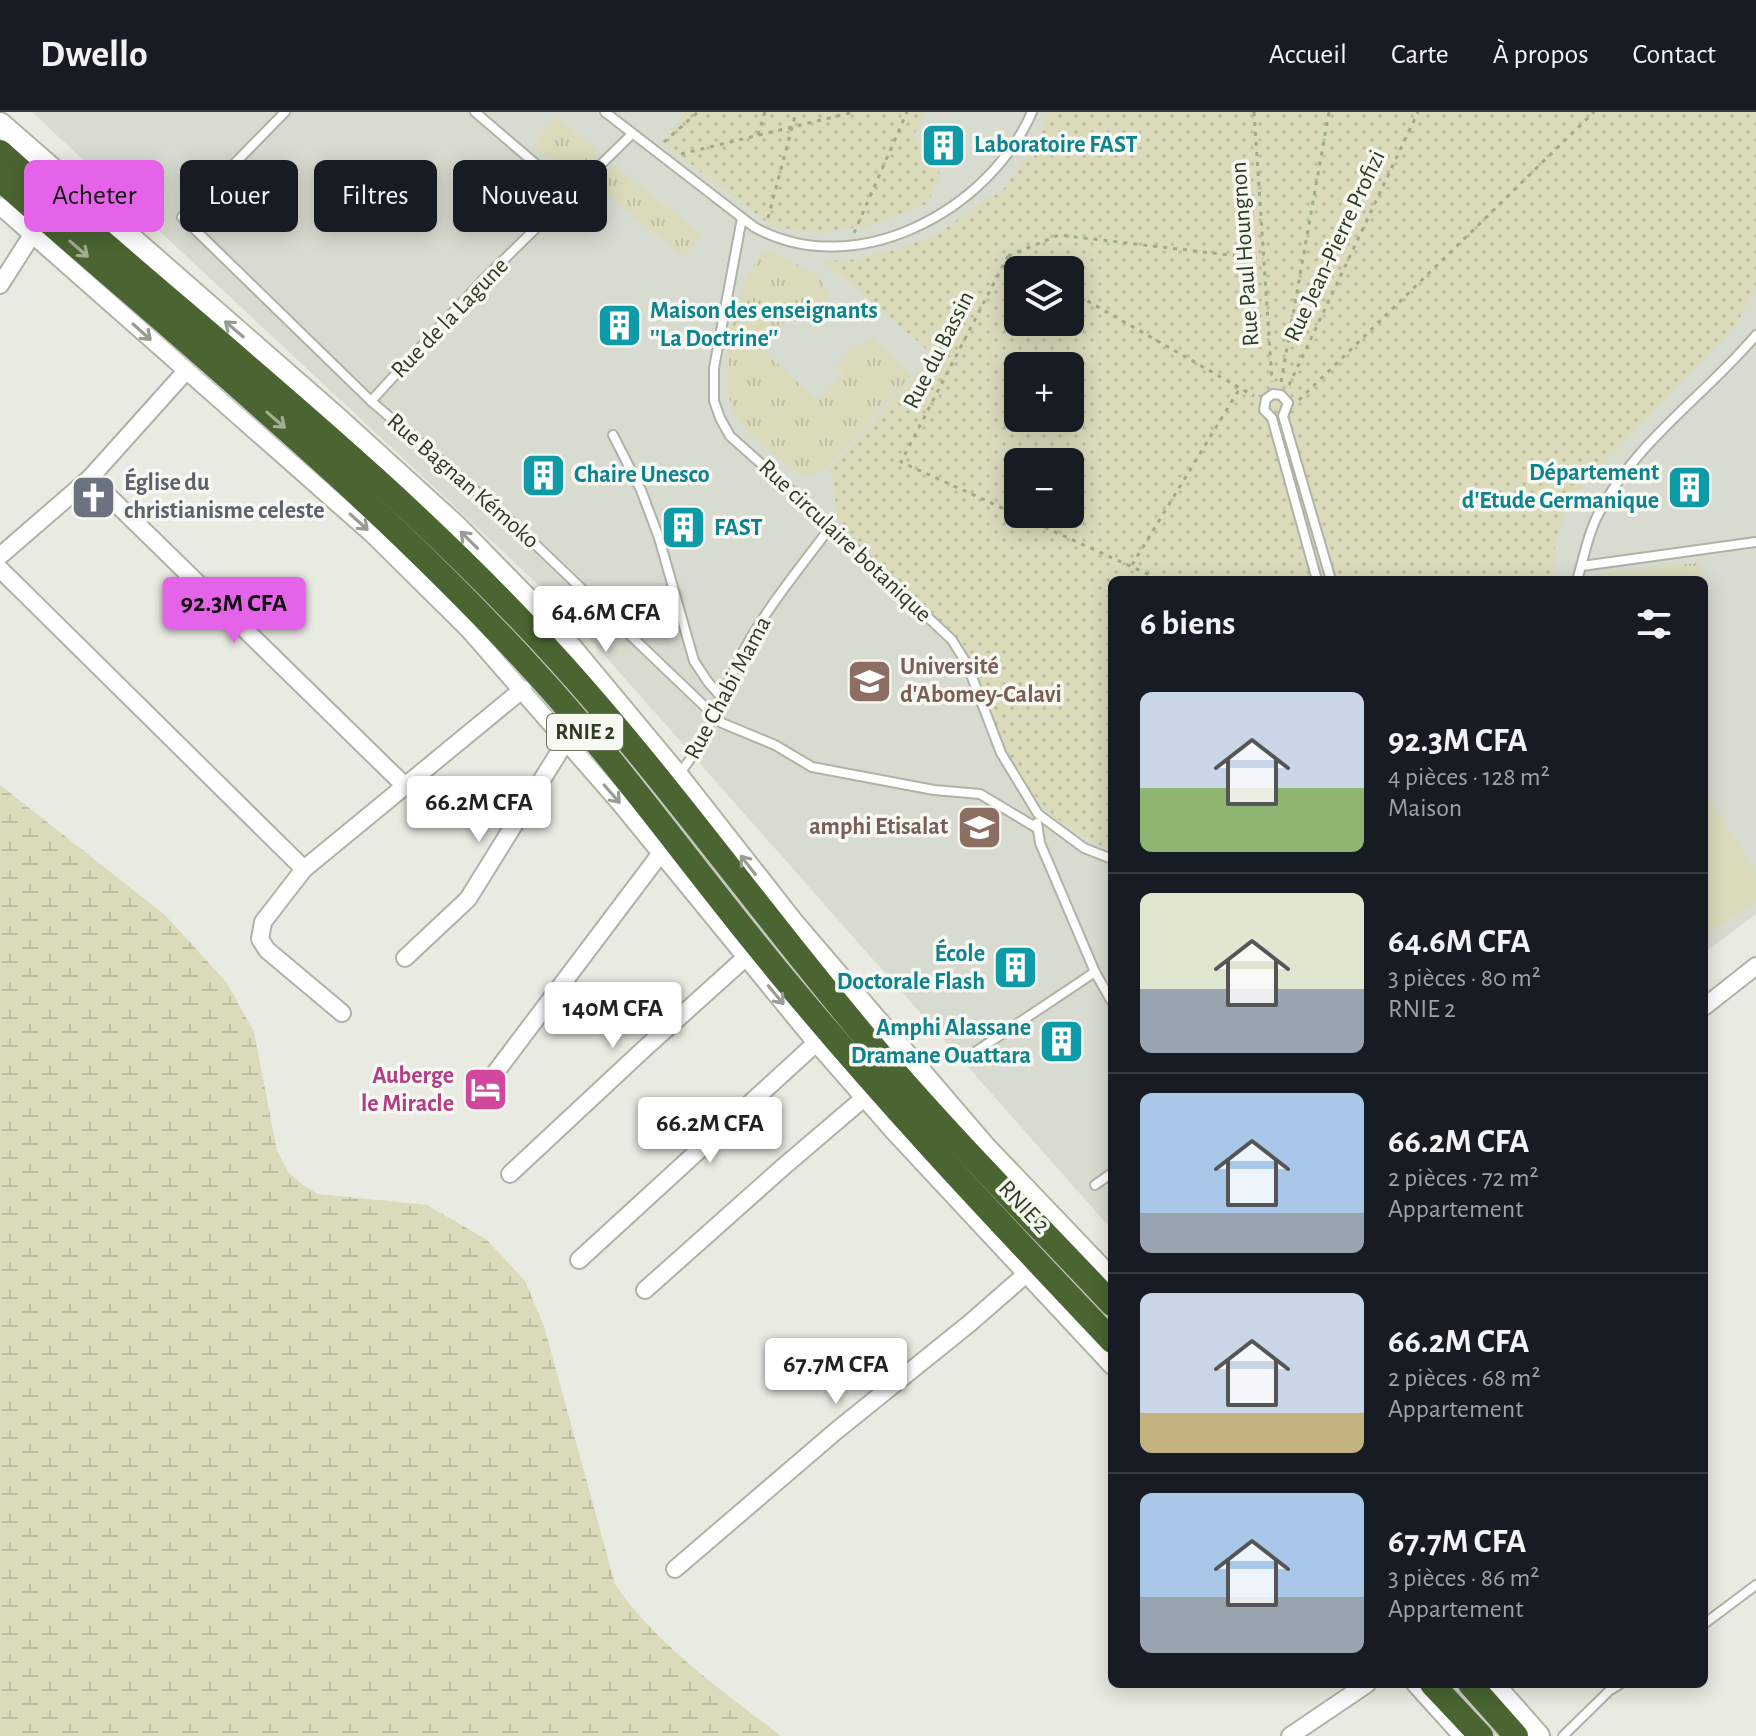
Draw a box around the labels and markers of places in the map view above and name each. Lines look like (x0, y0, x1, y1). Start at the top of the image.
building icon: Laboratoire FAST (919, 121, 967, 169)
place label: Laboratoire FAST (974, 133, 1138, 157)
place label: Maison des enseignants ''La Doctrine'' (650, 299, 878, 351)
building icon: Maison des enseignants ''La Doctrine'' (595, 301, 643, 349)
building icon: Chaire Unesco (519, 451, 567, 499)
place label: Département d'Etude Germanique (1462, 461, 1659, 513)
place label: Chaire Unesco (574, 463, 710, 487)
building icon: Département d'Etude Germanique (1666, 463, 1714, 511)
place label: Église du christianisme celeste (124, 467, 325, 523)
church icon: Église du christianisme celeste (69, 473, 117, 521)
building icon: FAST (659, 504, 707, 552)
place label: FAST (714, 516, 762, 540)
pin: 92.3M CFA (142, 577, 326, 645)
pin: 64.6M CFA (514, 586, 698, 654)
place label: Université d'Abomey-Calavi (900, 655, 1062, 707)
school or university icon: Université d'Abomey-Calavi (845, 657, 893, 705)
pin: 66.2M CFA (387, 776, 571, 844)
school or university icon: amphi Etisalat (955, 803, 1003, 851)
place label: amphi Etisalat (809, 815, 948, 839)
place label: École Doctorale Flash (837, 938, 985, 994)
building icon: École Doctorale Flash (992, 944, 1040, 992)
pin: 140M CFA (530, 982, 696, 1050)
place label: Amphi Alassane Dramane Ouattara (851, 1016, 1031, 1068)
building icon: Amphi Alassane Dramane Ouattara (1038, 1018, 1086, 1066)
place label: Auberge le Miracle (361, 1064, 454, 1116)
hotel icon: Auberge le Miracle (461, 1066, 509, 1114)
pin: 66.2M CFA (618, 1097, 802, 1165)
pin: 67.7M CFA (744, 1338, 928, 1406)

